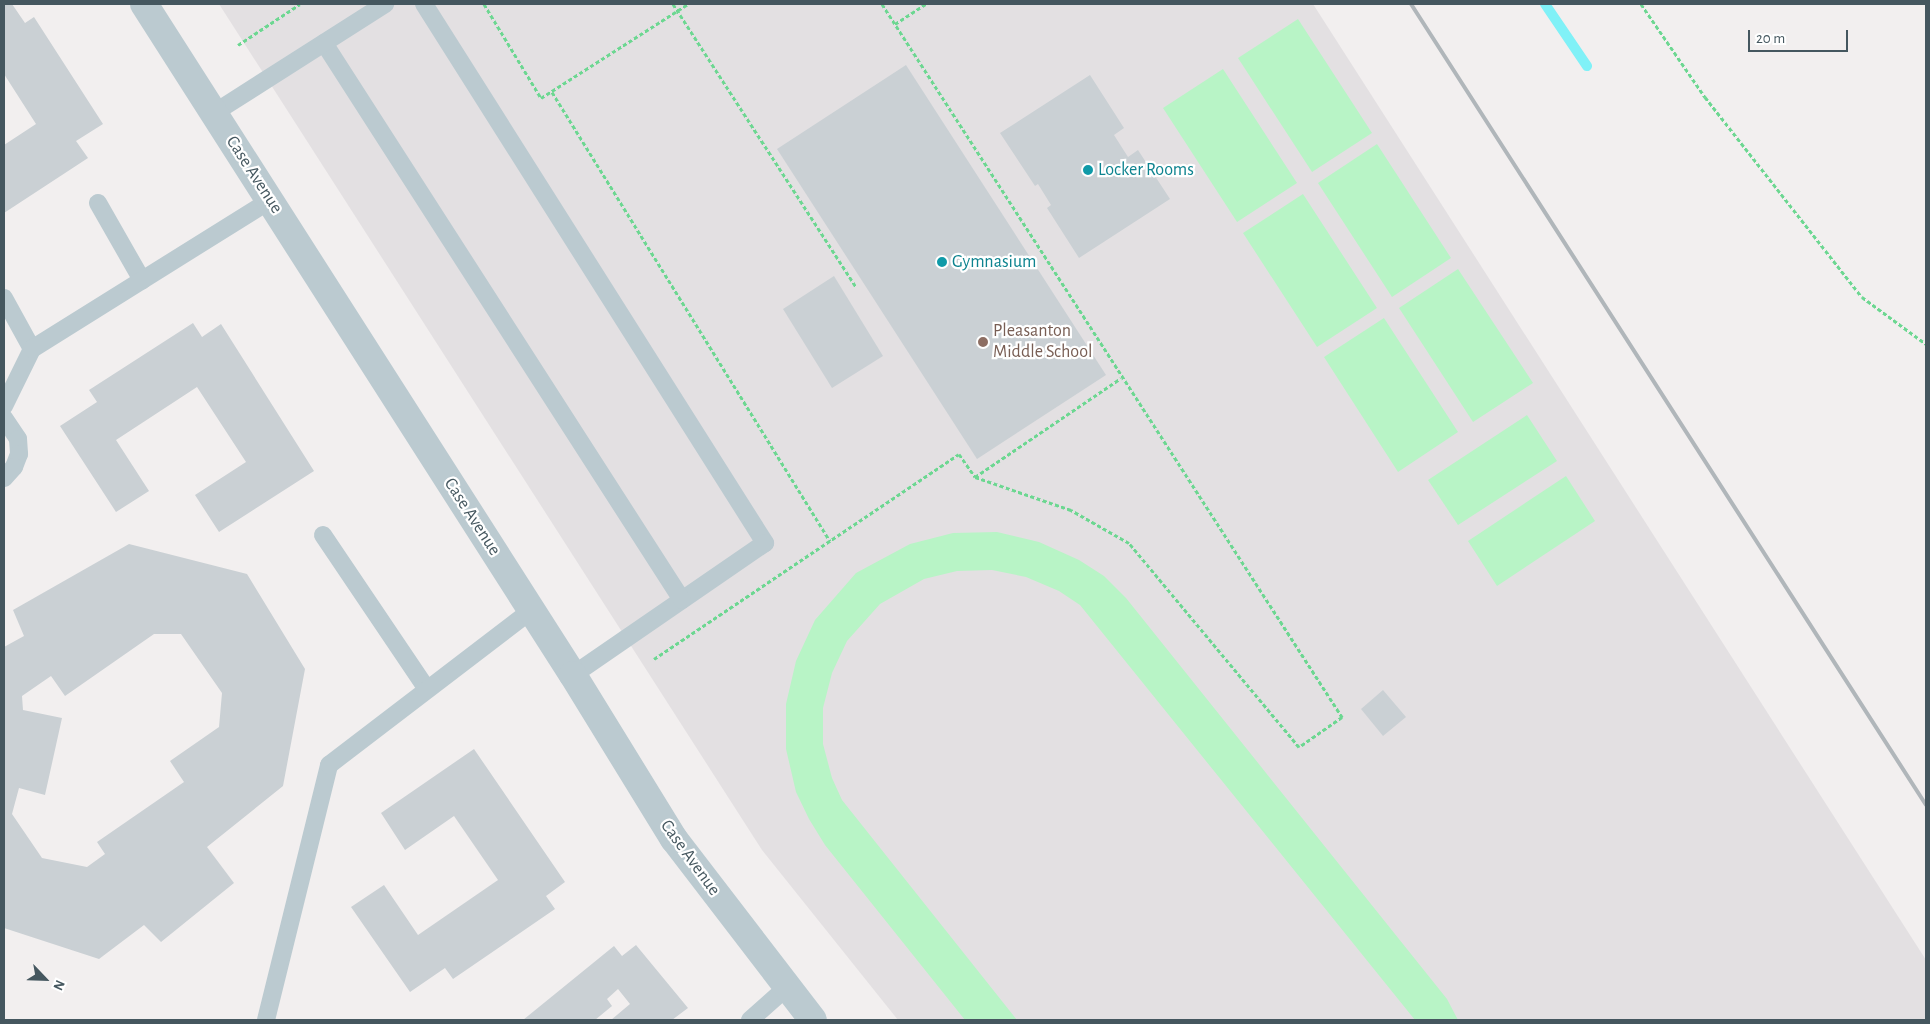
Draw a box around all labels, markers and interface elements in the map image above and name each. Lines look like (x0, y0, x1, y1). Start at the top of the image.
scale bar (1750, 20, 1850, 52)
text: 20 m (1756, 31, 1785, 46)
street label: Case Avenue (221, 132, 287, 218)
place label: Locker Rooms (1098, 159, 1194, 181)
marker: Locker Rooms (1082, 164, 1094, 176)
place label: Gymnasium (952, 251, 1036, 273)
marker: Gymnasium (936, 256, 948, 268)
place label: Pleasanton Middle School (993, 321, 1092, 364)
marker: Pleasanton Middle School (977, 336, 989, 348)
street label: Case Avenue (439, 474, 505, 560)
street label: Case Avenue (655, 816, 725, 900)
north arrow (20, 954, 70, 1004)
text: N (50, 978, 67, 992)

